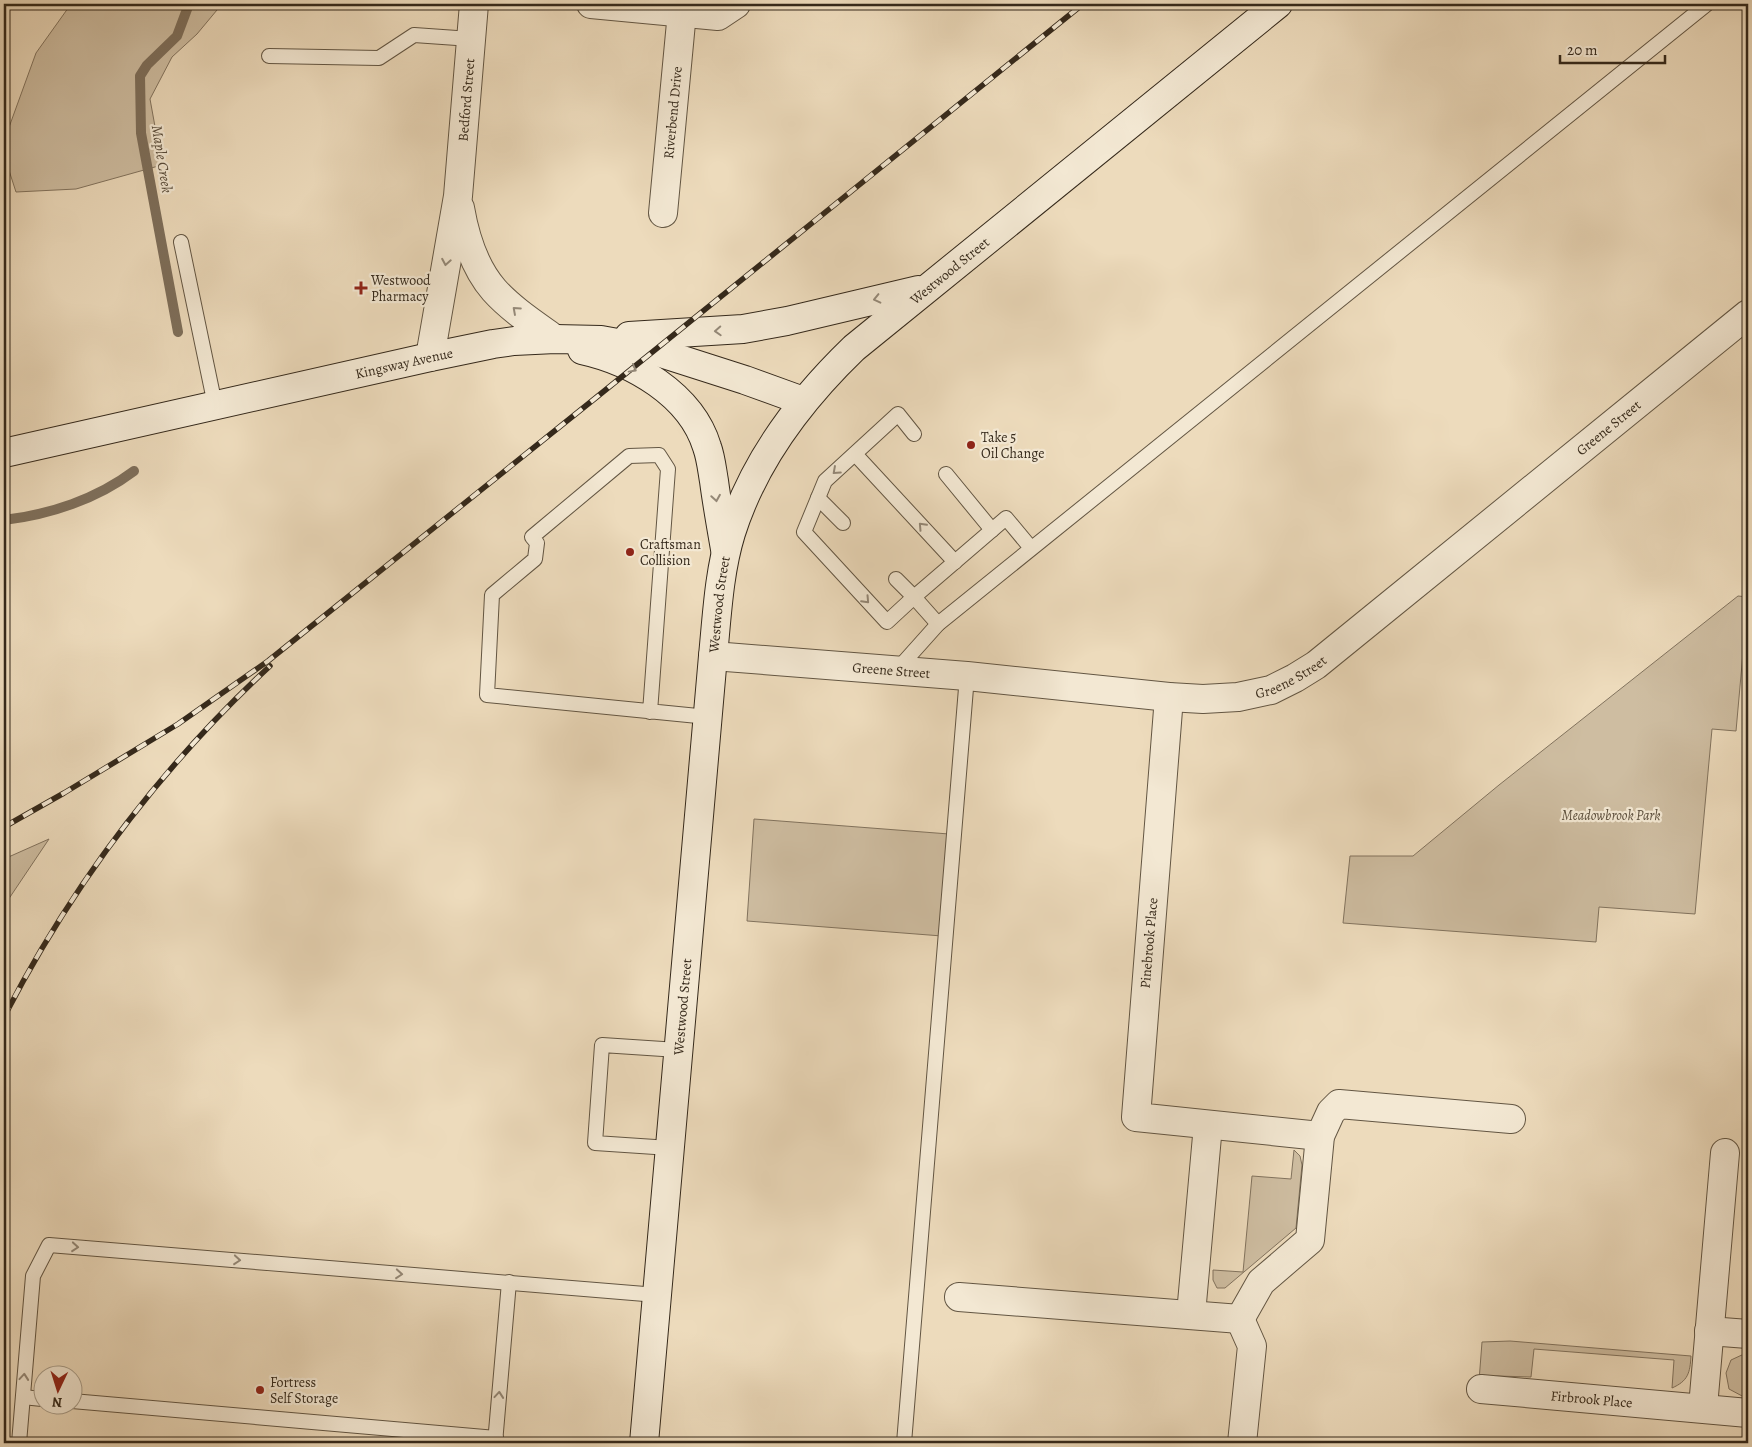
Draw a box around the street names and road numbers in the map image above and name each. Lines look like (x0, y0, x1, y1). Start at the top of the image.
street label: Bedford Street (453, 57, 479, 142)
street label: Riverbend Drive (659, 65, 686, 160)
street label: Westwood Street (905, 232, 993, 309)
street label: Kingsway Avenue (353, 343, 455, 383)
street label: Greene Street (1572, 395, 1645, 459)
street label: Westwood Street (704, 554, 734, 654)
street label: Greene Street (1254, 651, 1331, 703)
street label: Greene Street (852, 658, 931, 683)
street label: Pinebrook Place (1136, 897, 1162, 989)
street label: Westwood Street (668, 957, 696, 1057)
street label: Firbrook Place (1550, 1386, 1633, 1412)

